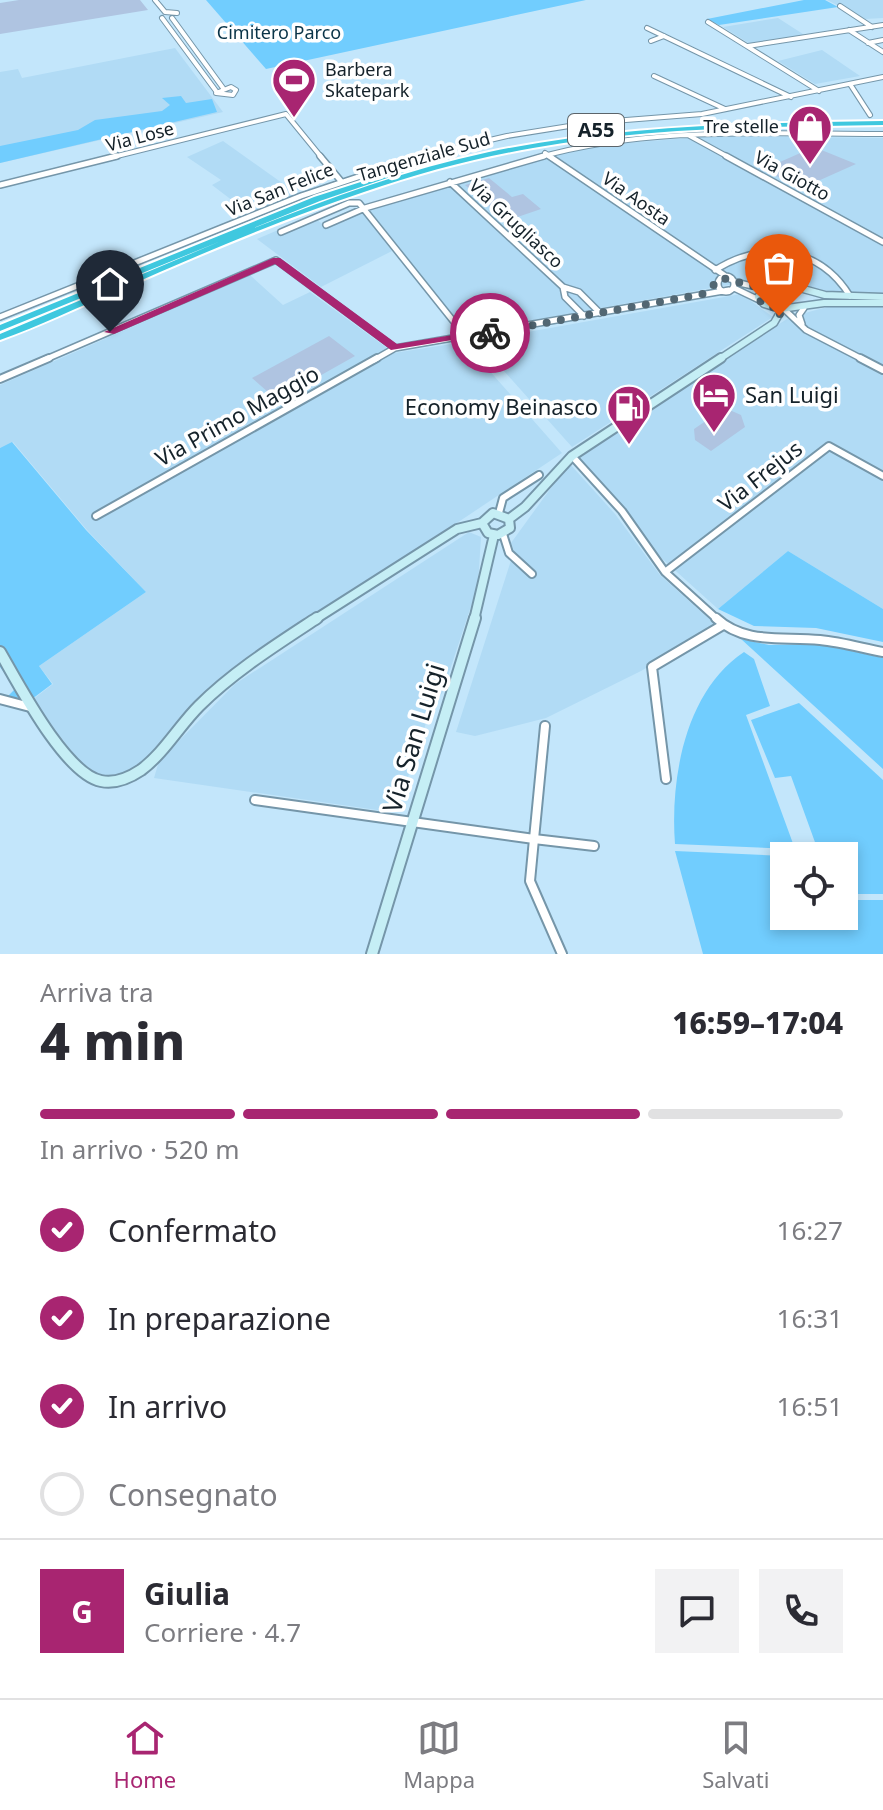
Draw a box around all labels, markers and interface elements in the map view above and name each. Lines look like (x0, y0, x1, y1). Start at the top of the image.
park label: Cimitero Parco (217, 20, 341, 44)
sports icon: Barbera Skatepark (270, 56, 318, 119)
place label: Barbera Skatepark (325, 57, 410, 102)
shop icon: Tre stelle (786, 103, 834, 166)
road number: A55 (568, 114, 624, 146)
place label: Tre stelle (703, 114, 779, 138)
street label: Via Lose (103, 115, 176, 157)
street label: Tangenziale Sud (355, 126, 493, 186)
street label: Via Giotto (750, 145, 834, 206)
street label: Via San Felice (222, 157, 337, 221)
street label: Via Aosta (598, 166, 675, 230)
street label: Via Grugliasco (464, 173, 569, 273)
pin (745, 234, 813, 316)
icon: bag (757, 246, 801, 290)
pin (76, 250, 144, 332)
icon: home (88, 262, 132, 306)
courier (450, 293, 530, 373)
icon: bike (468, 311, 512, 355)
street label: Via Primo Maggio (149, 358, 324, 473)
hotel icon: San Luigi (690, 371, 738, 434)
place label: San Luigi (745, 379, 839, 409)
fuel station icon: Economy Beinasco (605, 383, 653, 446)
place label: Economy Beinasco (405, 391, 598, 421)
street label: Via Frejus (711, 433, 808, 518)
street label: Via San Luigi (373, 659, 453, 817)
map controls (770, 842, 858, 930)
button: locate (770, 842, 858, 930)
text: Arriva tra (40, 974, 154, 1010)
text: 16:59–17:04 (672, 1002, 843, 1043)
text: 4 min (40, 1004, 185, 1075)
text: In arrivo · 520 m (40, 1131, 240, 1167)
icon: check (40, 1208, 84, 1252)
text: Confermato (108, 1210, 277, 1251)
text: 16:27 (777, 1212, 843, 1248)
icon: check (40, 1296, 84, 1340)
text: In preparazione (108, 1298, 331, 1339)
text: 16:31 (777, 1300, 843, 1336)
icon: check (40, 1384, 84, 1428)
text: In arrivo (108, 1386, 227, 1427)
text: 16:51 (777, 1388, 843, 1424)
text: Consegnato (108, 1474, 278, 1515)
button: chat (655, 1569, 739, 1653)
button: phone (759, 1569, 843, 1653)
text: Giulia (144, 1573, 230, 1614)
text: G (71, 1591, 93, 1632)
text: Corriere · 4.7 (144, 1614, 301, 1650)
tab: Home (114, 1716, 176, 1794)
tab: Mappa (403, 1716, 475, 1794)
tab: Salvati (702, 1716, 769, 1794)

